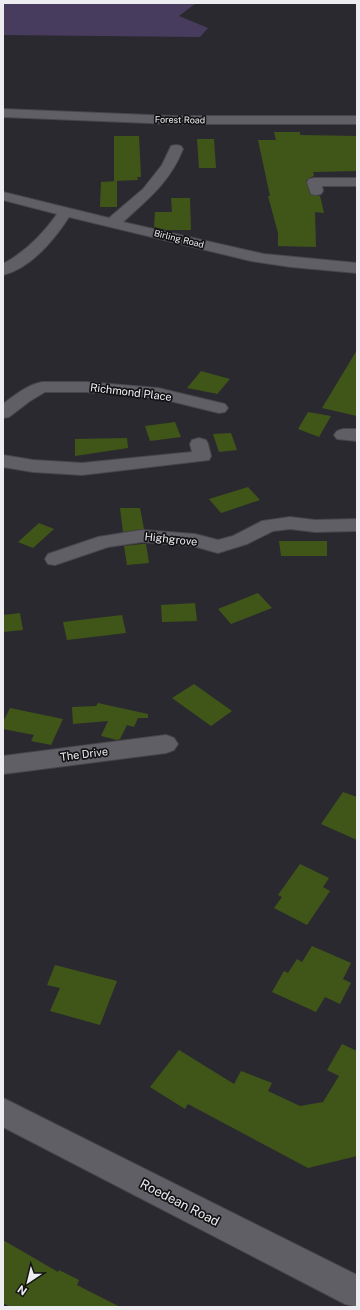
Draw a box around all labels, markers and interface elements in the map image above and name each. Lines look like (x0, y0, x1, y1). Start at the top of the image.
street label: Forest Road (155, 114, 205, 125)
street label: Birling Road (153, 227, 205, 250)
street label: Richmond Place (89, 381, 173, 403)
street label: Highgrove (144, 530, 198, 548)
street label: The Drive (59, 745, 109, 763)
street label: Roedean Road (138, 1176, 222, 1229)
north arrow (8, 1262, 48, 1302)
text: N (15, 1283, 29, 1298)

